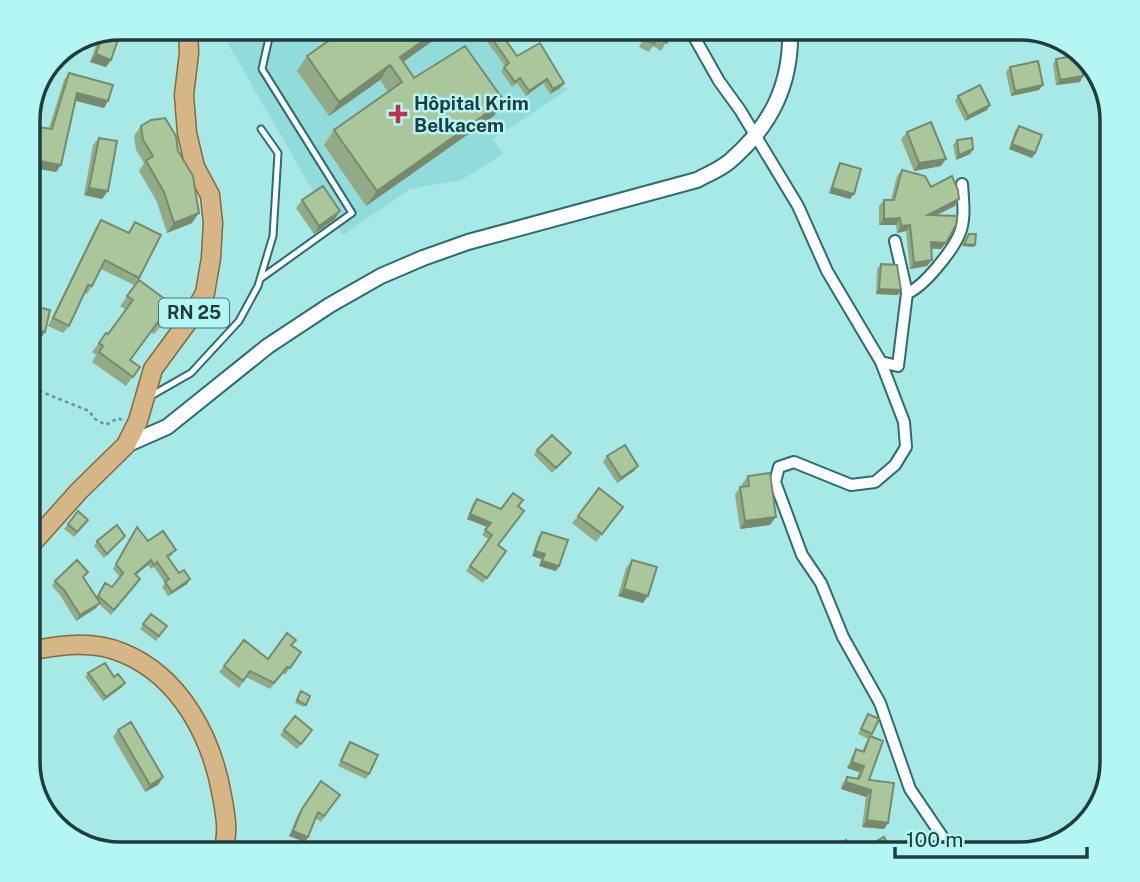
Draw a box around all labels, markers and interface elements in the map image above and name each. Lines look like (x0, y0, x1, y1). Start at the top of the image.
place label: Hôpital Krim Belkacem (414, 92, 529, 136)
marker: Hôpital Krim Belkacem (388, 104, 408, 124)
road number: RN 25 (159, 298, 229, 328)
scale bar (895, 816, 1088, 860)
text: 100 m (906, 827, 963, 852)

